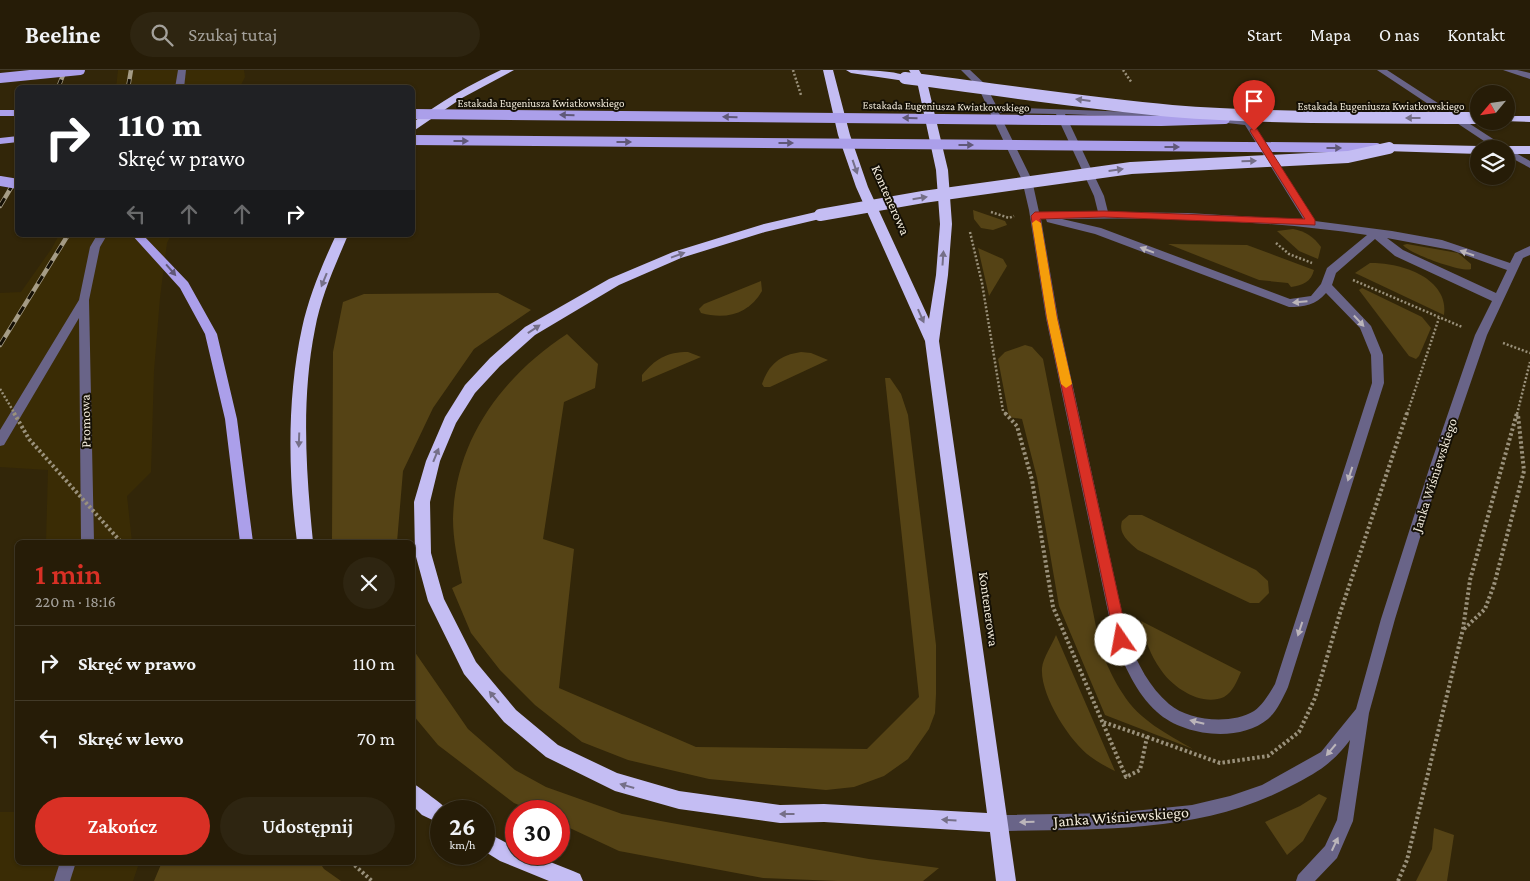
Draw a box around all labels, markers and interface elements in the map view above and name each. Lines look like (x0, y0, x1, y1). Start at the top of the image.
search box (130, 12, 480, 57)
text: Beeline (25, 21, 100, 48)
icon: search (148, 21, 176, 49)
text: Szukaj tutaj (188, 24, 277, 45)
text: Start (1247, 25, 1282, 45)
text: Mapa (1310, 25, 1351, 45)
text: O nas (1379, 25, 1420, 45)
text: Kontakt (1448, 25, 1505, 45)
pin (1233, 80, 1275, 131)
north arrow (1470, 85, 1515, 130)
map controls (1470, 85, 1515, 185)
icon: arrive (1240, 87, 1268, 115)
one-way arrow (1075, 96, 1091, 104)
street label: Estakada Eugeniusza Kwiatkowskiego (457, 97, 625, 110)
street label: Estakada Eugeniusza Kwiatkowskiego (862, 99, 1030, 114)
street label: Estakada Eugeniusza Kwiatkowskiego (1297, 100, 1465, 113)
icon: right (35, 105, 100, 170)
text: 110 m (118, 105, 202, 144)
one-way arrow (559, 111, 575, 119)
one-way arrow (721, 112, 737, 120)
one-way arrow (901, 114, 917, 122)
one-way arrow (1404, 114, 1420, 122)
one-way arrow (453, 137, 469, 145)
one-way arrow (616, 138, 632, 146)
one-way arrow (778, 140, 794, 148)
button: layers (1470, 140, 1515, 185)
one-way arrow (958, 141, 974, 149)
one-way arrow (1164, 143, 1180, 151)
one-way arrow (1326, 144, 1342, 152)
text: Skręć w prawo (118, 146, 245, 171)
one-way arrow (1242, 157, 1258, 165)
one-way arrow (852, 160, 860, 175)
street label: Kontenerowa (868, 162, 914, 238)
one-way arrow (1108, 166, 1124, 174)
one-way arrow (913, 194, 929, 202)
icon: left (122, 200, 150, 228)
icon: ahead (175, 200, 203, 228)
icon: ahead (228, 200, 256, 228)
icon: right (281, 200, 309, 228)
one-way arrow (1139, 246, 1154, 254)
one-way arrow (1459, 248, 1474, 256)
one-way arrow (940, 250, 948, 266)
one-way arrow (671, 251, 686, 259)
one-way arrow (165, 264, 177, 276)
one-way arrow (320, 273, 328, 288)
one-way arrow (1291, 298, 1307, 306)
one-way arrow (917, 309, 925, 323)
one-way arrow (1354, 314, 1365, 327)
one-way arrow (527, 324, 541, 334)
street label: Promowa (77, 394, 93, 448)
street label: Janka Wiśniewskiego (1407, 416, 1460, 536)
one-way arrow (295, 432, 303, 448)
one-way arrow (432, 447, 440, 462)
one-way arrow (1346, 467, 1354, 482)
text: 1 min (35, 557, 102, 590)
button: close (343, 557, 395, 609)
street label: Kontenerowa (976, 571, 1002, 648)
text: 220 m · 18:16 (35, 593, 116, 610)
position arrow (1094, 613, 1146, 665)
one-way arrow (1295, 621, 1303, 636)
icon: right (35, 649, 63, 677)
text: Skręć w prawo (78, 653, 196, 674)
text: 110 m (353, 653, 395, 674)
one-way arrow (489, 691, 500, 703)
one-way arrow (1189, 718, 1204, 726)
icon: left (35, 724, 63, 752)
text: Skręć w lewo (78, 728, 184, 749)
text: 70 m (357, 728, 395, 749)
one-way arrow (1325, 744, 1337, 756)
one-way arrow (620, 781, 635, 789)
button: Zakończ (35, 797, 210, 855)
button: Udostępnij (220, 797, 395, 855)
speed limit sign: 30 (505, 800, 570, 865)
street label: Janka Wiśniewskiego (1051, 803, 1189, 831)
one-way arrow (779, 810, 795, 818)
text: 26 (449, 813, 476, 840)
one-way arrow (941, 816, 957, 824)
one-way arrow (1019, 818, 1035, 826)
one-way arrow (1331, 837, 1339, 851)
text: km/h (450, 838, 475, 852)

